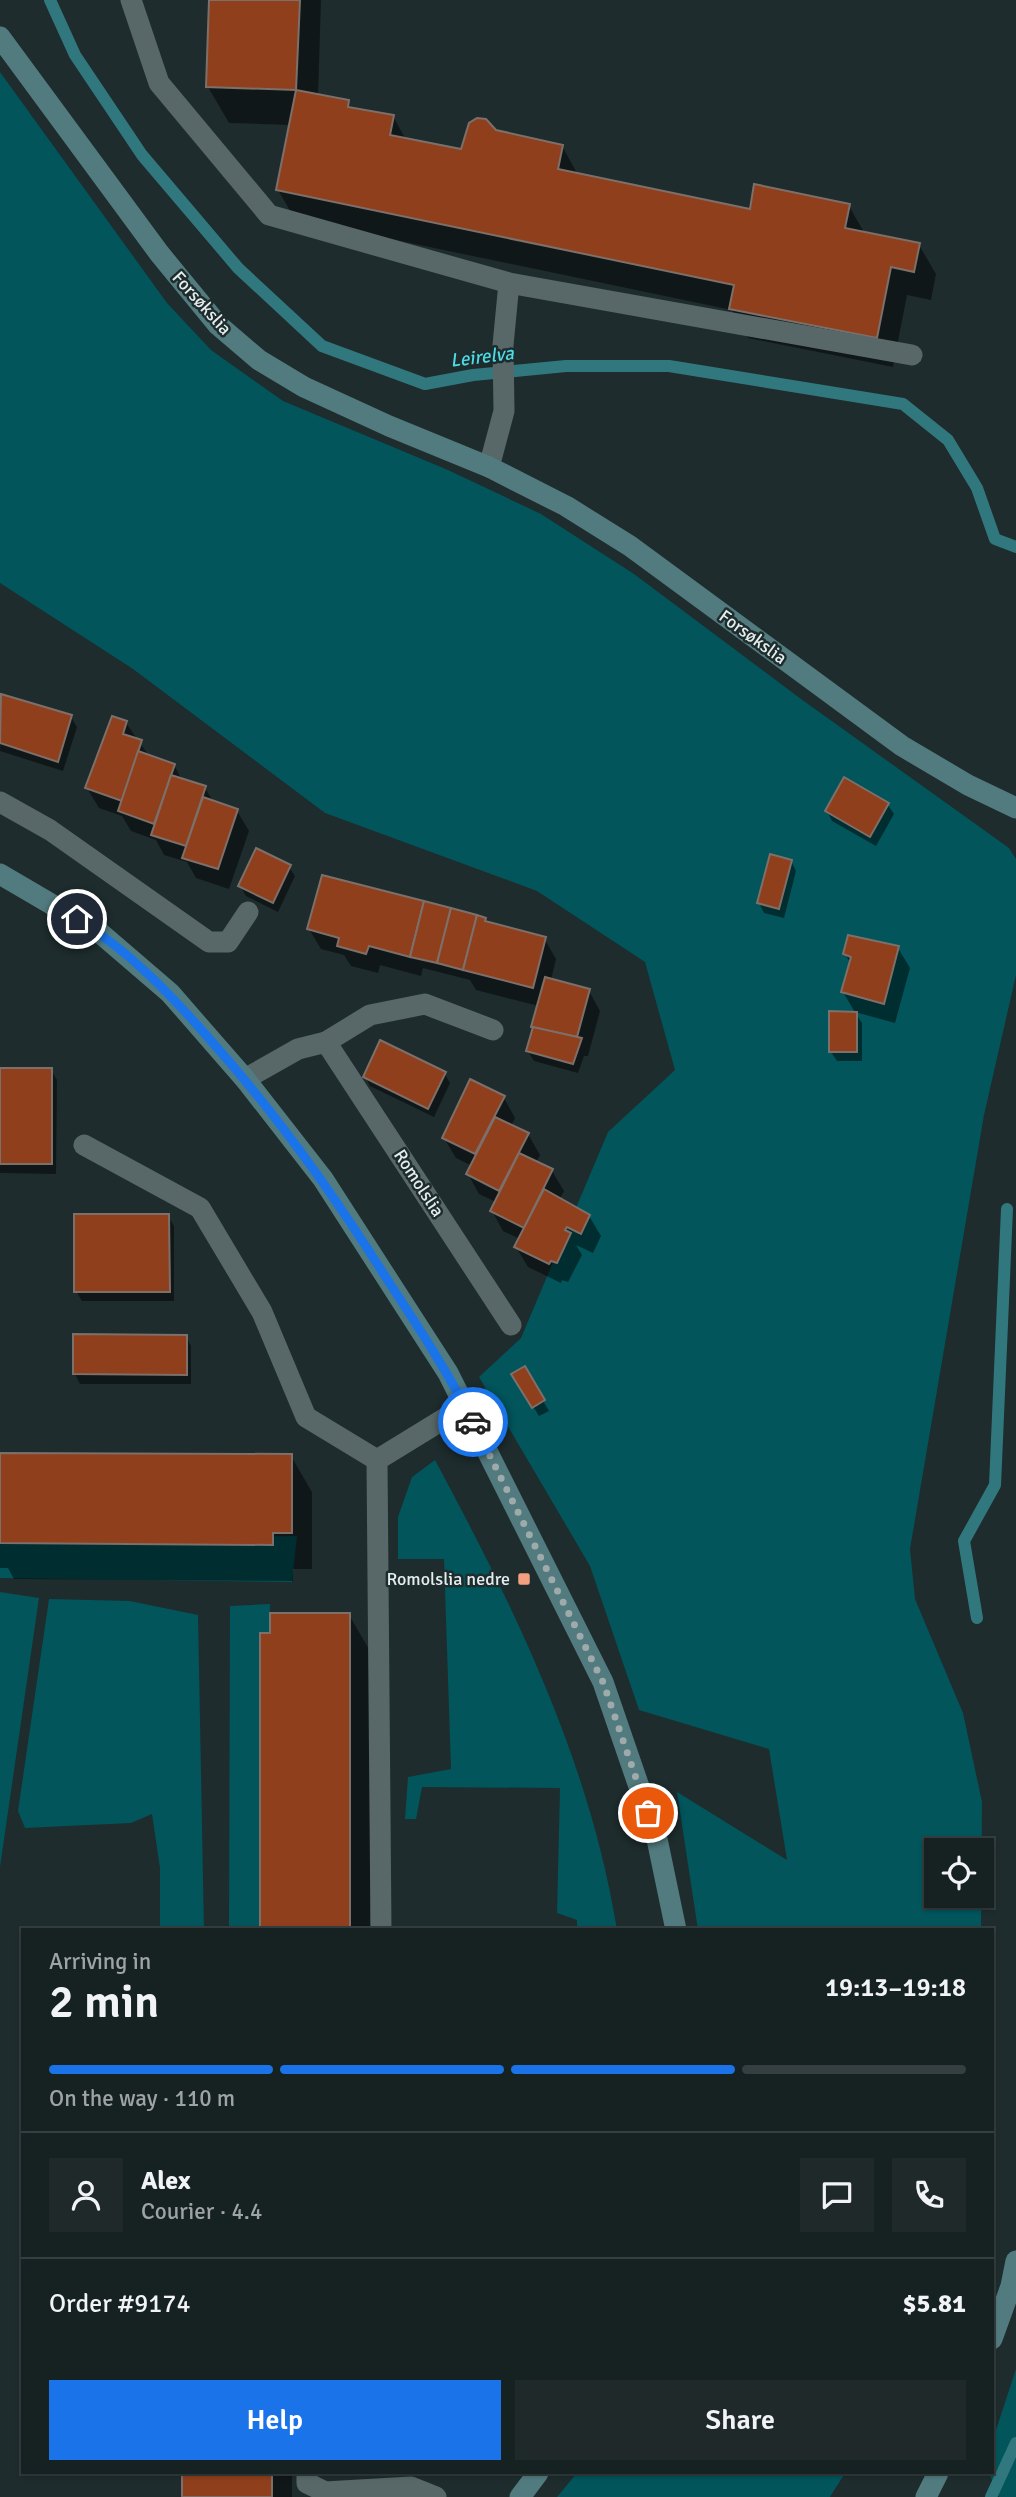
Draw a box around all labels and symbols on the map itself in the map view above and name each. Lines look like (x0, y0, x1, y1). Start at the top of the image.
street label: Forsøkslia (168, 267, 236, 339)
water label: Leirelva (449, 341, 517, 373)
street label: Forsøkslia (715, 605, 791, 669)
pin (47, 889, 107, 949)
street label: Romolslia (389, 1145, 449, 1221)
courier (438, 1387, 508, 1457)
place label: Romolslia nedre (386, 1568, 510, 1590)
marker: Romolslia nedre (516, 1571, 532, 1587)
pin (618, 1783, 678, 1843)

